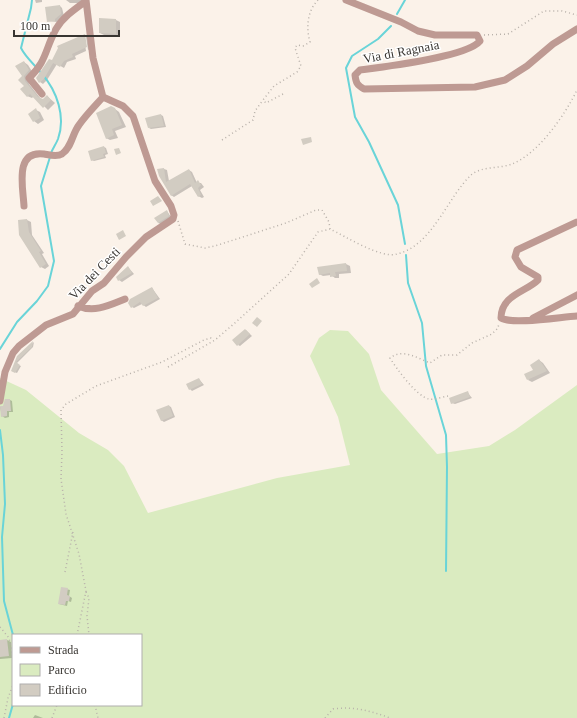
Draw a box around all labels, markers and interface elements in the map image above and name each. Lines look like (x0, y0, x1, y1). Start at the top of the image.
scale bar (14, 12, 119, 38)
text: 100 m (20, 19, 51, 33)
street label: Via di Ragnaia (362, 37, 441, 66)
street label: Via dei Cesti (66, 244, 123, 303)
legend (12, 634, 142, 706)
text: Strada (48, 643, 79, 657)
text: Parco (48, 663, 75, 677)
text: Edificio (48, 683, 87, 697)

